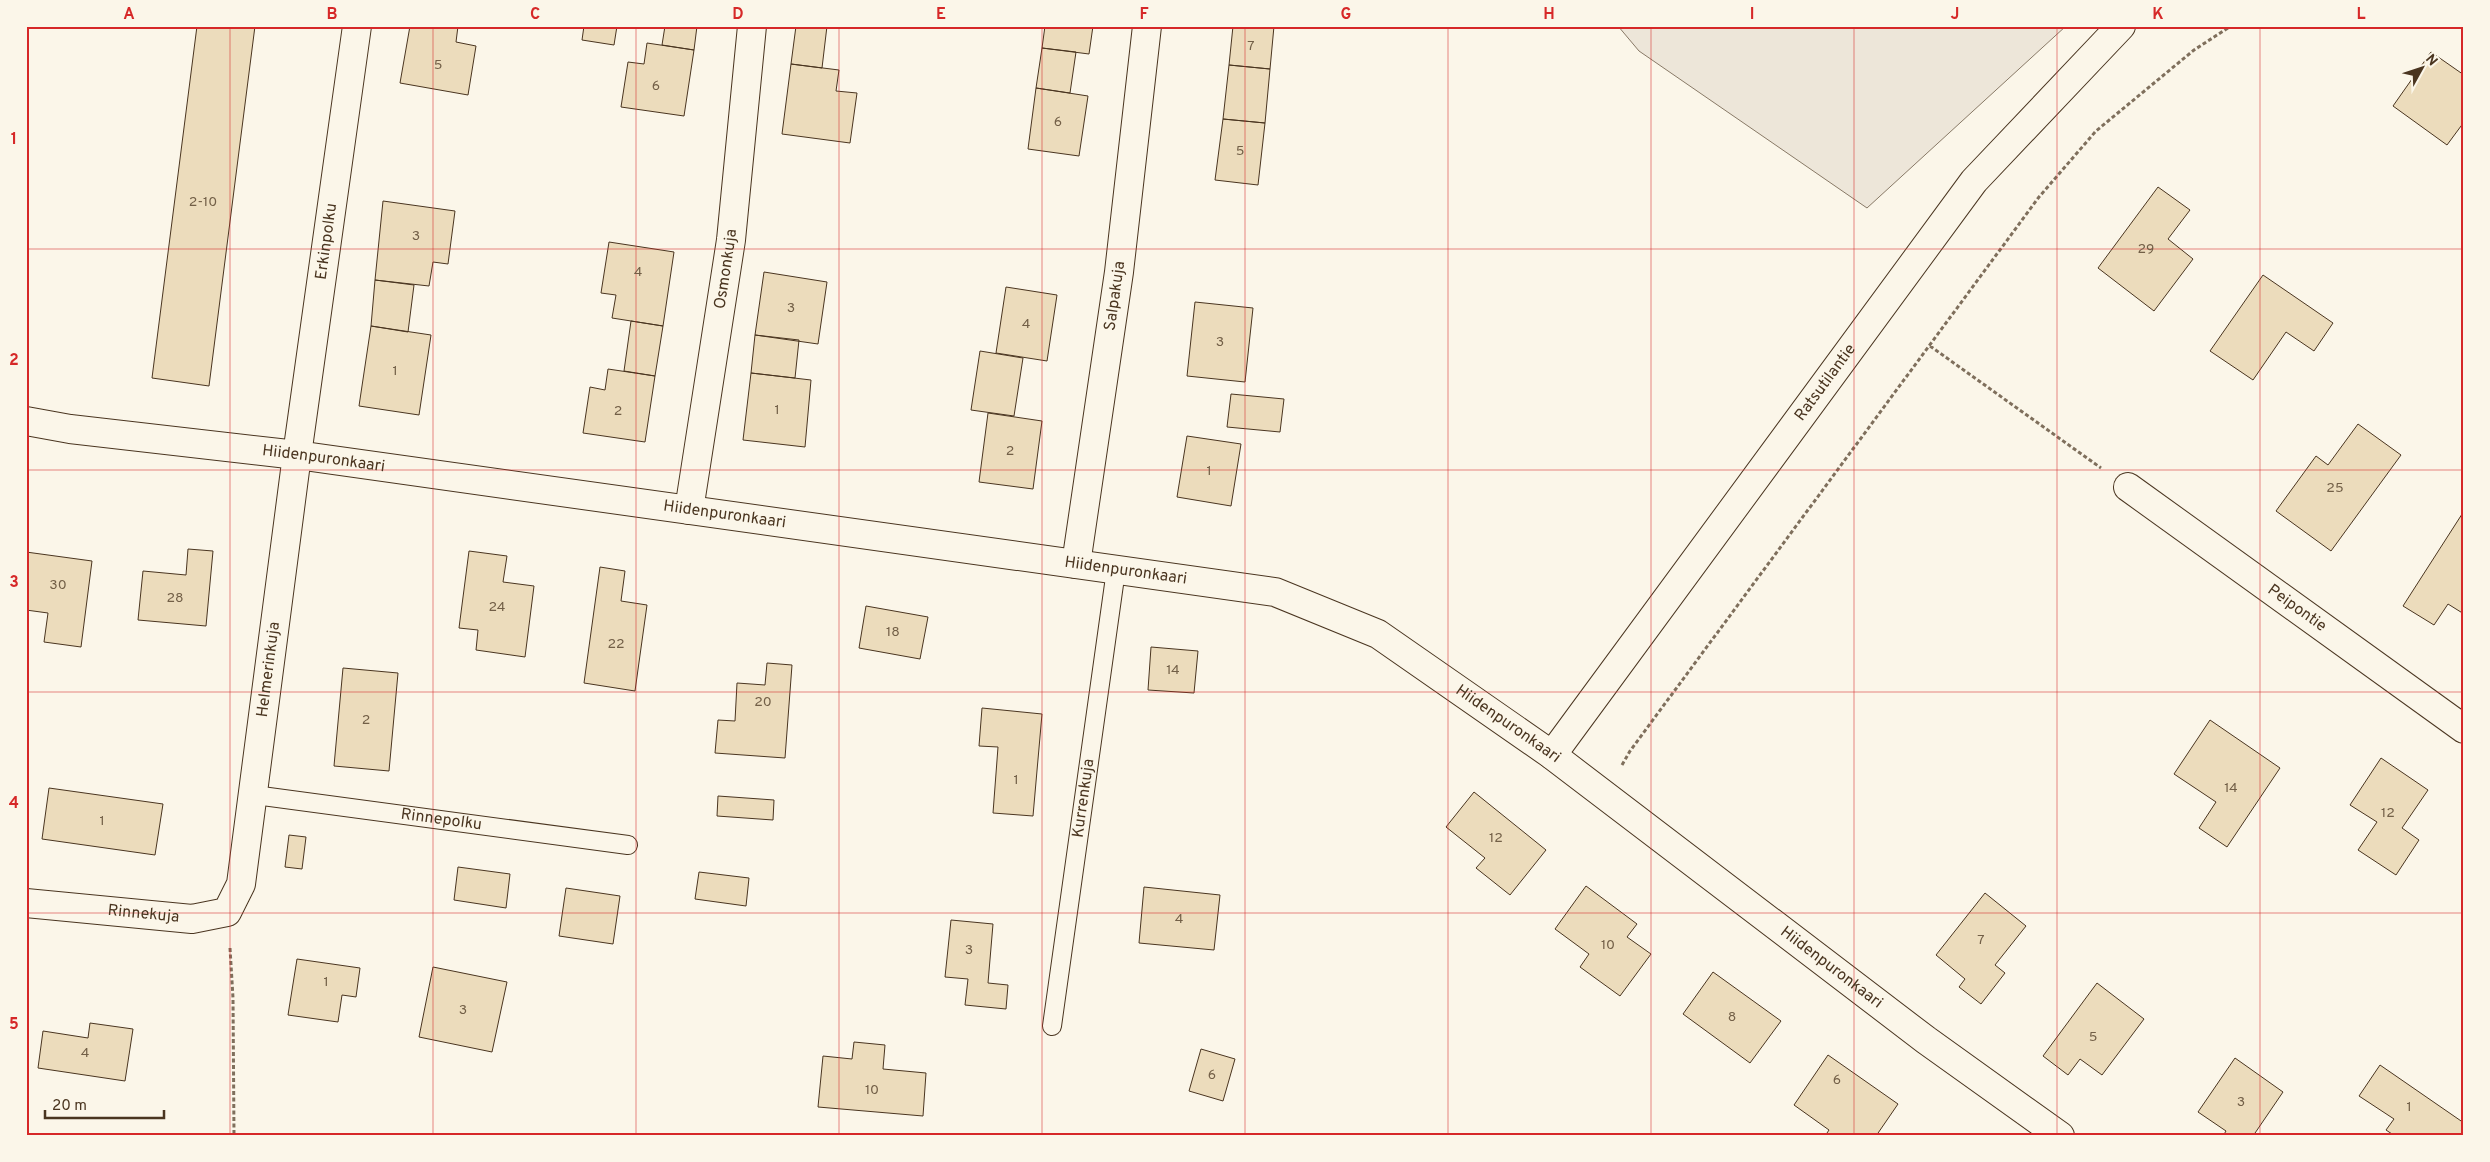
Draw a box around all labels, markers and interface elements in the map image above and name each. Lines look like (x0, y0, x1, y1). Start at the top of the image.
text: A (123, 5, 135, 25)
text: B (326, 5, 338, 25)
text: C (530, 5, 540, 25)
text: D (732, 5, 744, 25)
text: E (936, 5, 946, 25)
text: F (1139, 5, 1149, 25)
text: G (1341, 5, 1351, 25)
text: H (1543, 5, 1555, 25)
text: I (1750, 5, 1754, 25)
text: J (1951, 5, 1959, 25)
text: K (2152, 5, 2164, 25)
text: L (2356, 5, 2366, 25)
house number: 7 (1247, 38, 1255, 55)
north arrow (2398, 42, 2448, 92)
text: N (2421, 51, 2441, 70)
house number: 5 (434, 57, 442, 74)
house number: 6 (652, 78, 660, 95)
house number: 6 (1054, 114, 1062, 131)
text: 1 (11, 130, 17, 150)
house number: 5 (1236, 143, 1244, 160)
house number: 2-10 (189, 194, 217, 211)
street label: Erkinpolku (312, 202, 342, 281)
house number: 3 (412, 228, 420, 245)
street label: Osmonkuja (710, 228, 742, 310)
house number: 29 (2138, 241, 2154, 258)
street label: Salpakuja (1100, 260, 1130, 332)
house number: 4 (634, 264, 642, 281)
house number: 3 (787, 300, 795, 317)
house number: 4 (1022, 316, 1030, 333)
house number: 3 (1216, 334, 1224, 351)
street label: Ratsutilantie (1791, 340, 1861, 425)
text: 2 (9, 351, 19, 371)
house number: 1 (392, 363, 398, 380)
house number: 1 (774, 402, 780, 419)
house number: 2 (614, 403, 622, 420)
street label: Hiidenpuronkaari (261, 441, 386, 477)
house number: 2 (1006, 443, 1014, 460)
house number: 1 (1206, 463, 1212, 480)
house number: 25 (2326, 480, 2344, 497)
street label: Hiidenpuronkaari (662, 496, 787, 533)
street label: Hiidenpuronkaari (1063, 553, 1188, 590)
text: 3 (9, 573, 19, 593)
house number: 30 (49, 577, 67, 594)
street label: Peipontie (2263, 581, 2330, 637)
house number: 28 (166, 590, 184, 607)
house number: 24 (488, 599, 506, 616)
street label: Helmerinkuja (253, 621, 285, 719)
house number: 18 (886, 624, 900, 641)
house number: 22 (607, 636, 625, 653)
house number: 14 (1166, 662, 1180, 679)
street label: Hiidenpuronkaari (1451, 681, 1564, 768)
house number: 20 (754, 694, 772, 711)
house number: 2 (362, 712, 370, 729)
street label: Kurrenkuja (1069, 757, 1099, 839)
house number: 1 (1013, 772, 1019, 789)
house number: 14 (2224, 780, 2238, 797)
text: 4 (9, 794, 19, 814)
street label: Rinnepolku (400, 805, 483, 835)
house number: 12 (2381, 805, 2395, 822)
house number: 1 (99, 813, 105, 830)
house number: 12 (1489, 830, 1503, 847)
street label: Rinnekuja (107, 901, 180, 928)
house number: 4 (1175, 911, 1183, 928)
street label: Hiidenpuronkaari (1776, 922, 1886, 1013)
house number: 7 (1977, 932, 1985, 949)
house number: 10 (1601, 937, 1615, 954)
house number: 3 (965, 942, 973, 959)
house number: 1 (323, 974, 329, 991)
house number: 3 (459, 1002, 467, 1019)
house number: 8 (1728, 1009, 1736, 1026)
text: 5 (9, 1015, 19, 1035)
house number: 5 (2089, 1029, 2097, 1046)
house number: 4 (81, 1045, 89, 1062)
house number: 6 (1208, 1067, 1216, 1084)
house number: 6 (1833, 1072, 1841, 1089)
house number: 10 (865, 1082, 879, 1099)
scale bar (45, 1087, 164, 1119)
house number: 3 (2237, 1094, 2245, 1111)
text: 20 m (52, 1097, 87, 1116)
house number: 1 (2406, 1099, 2412, 1116)

